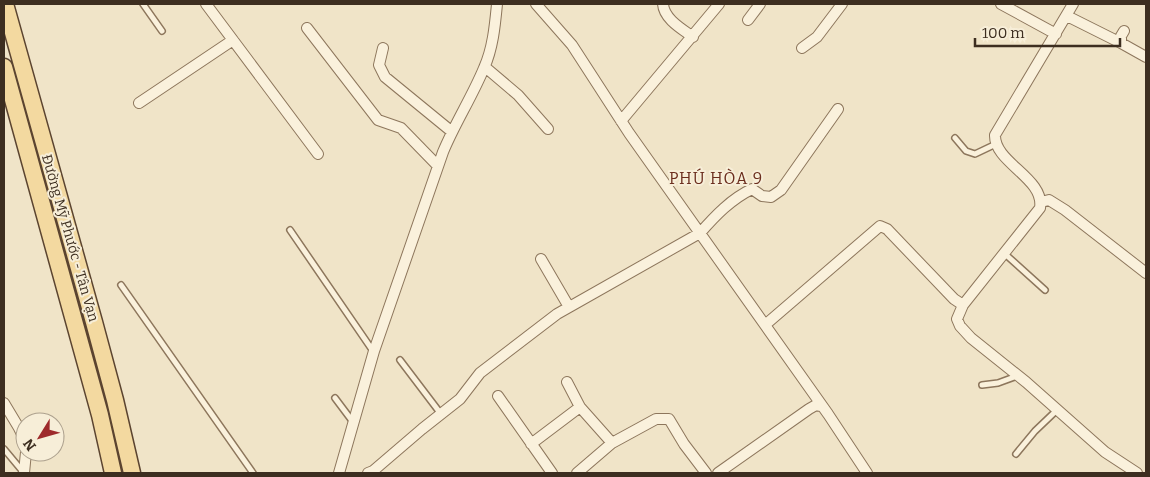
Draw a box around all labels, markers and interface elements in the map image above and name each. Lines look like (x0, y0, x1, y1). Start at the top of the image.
scale bar (975, 15, 1120, 47)
text: 100 m (982, 24, 1025, 42)
street label: Đường Mỹ Phước - Tân Vạn (38, 152, 102, 324)
district label: PHÚ HÒA 9 (669, 168, 763, 188)
north arrow (15, 412, 65, 462)
text: N (20, 435, 40, 454)

